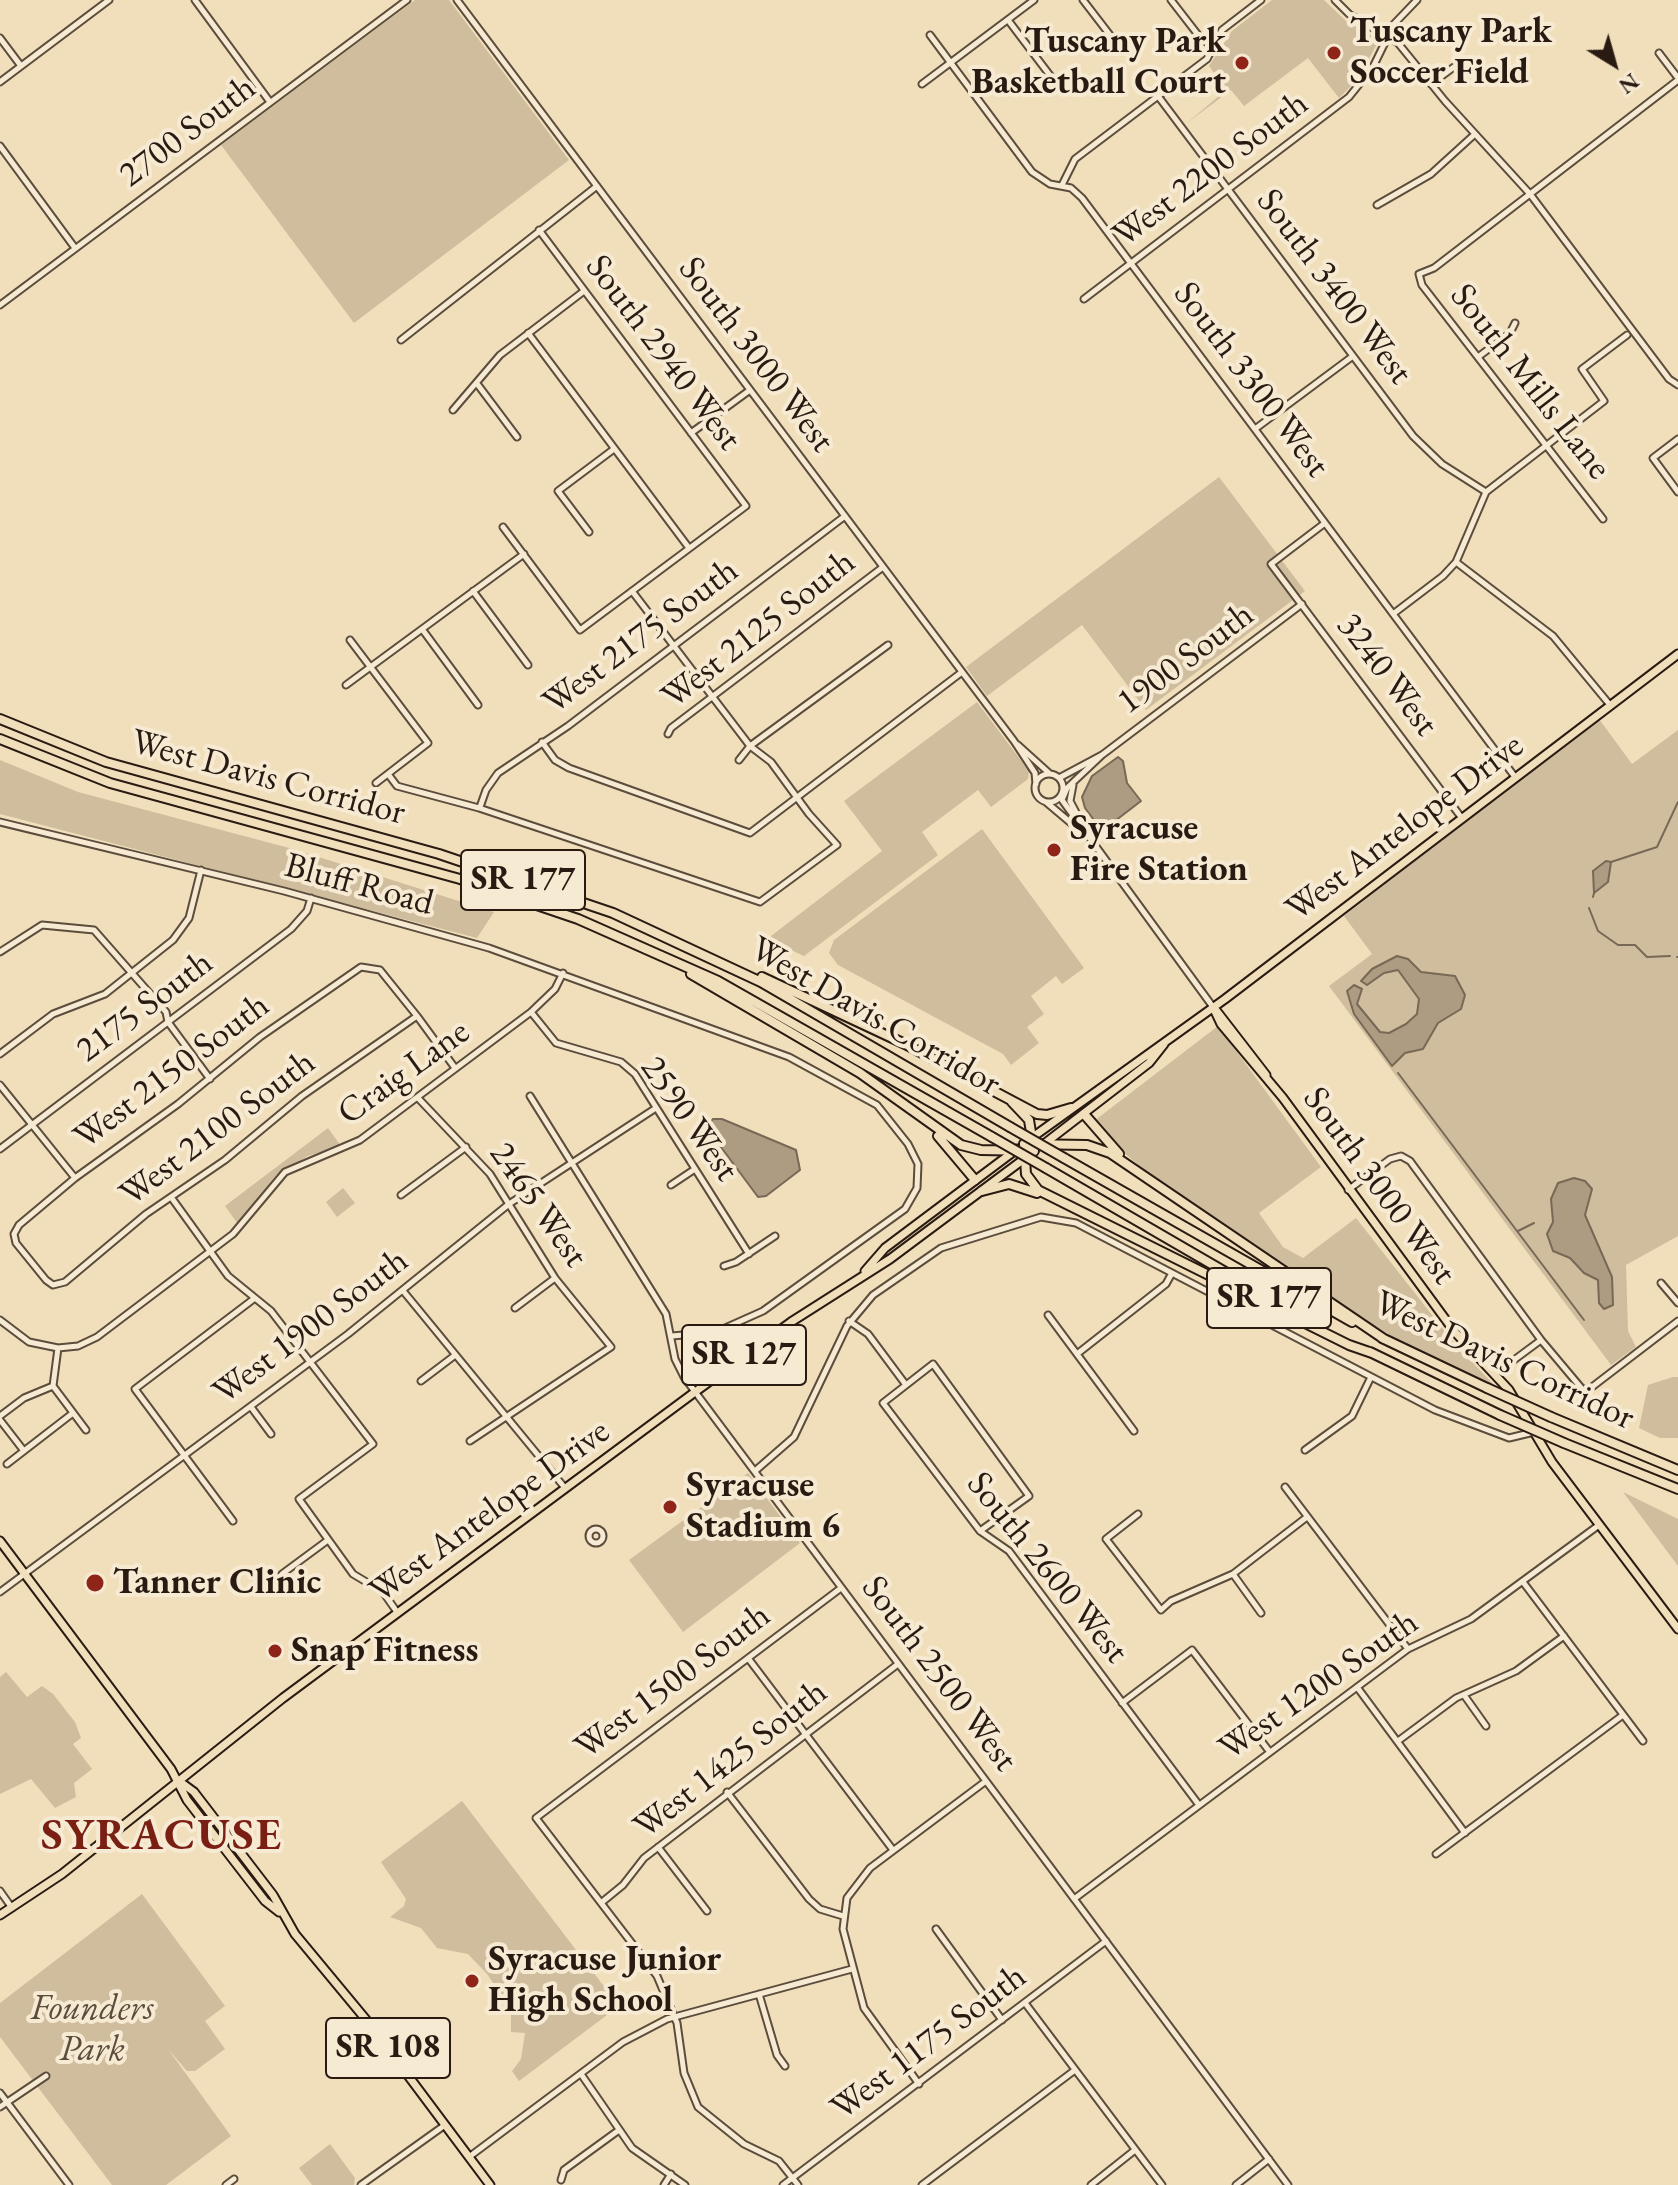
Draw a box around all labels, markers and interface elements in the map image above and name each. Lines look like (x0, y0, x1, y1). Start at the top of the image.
place label: Tuscany Park Soccer Field (1350, 10, 1552, 95)
place label: Tuscany Park Basketball Court (971, 20, 1226, 105)
north arrow (1574, 24, 1654, 104)
marker: Tuscany Park Soccer Field (1325, 44, 1343, 62)
marker: Tuscany Park Basketball Court (1233, 54, 1251, 72)
street label: 2700 South (111, 67, 265, 197)
text: N (1613, 67, 1645, 101)
street label: West 2200 South (1105, 83, 1317, 257)
street label: South 3400 West (1247, 181, 1421, 393)
street label: South 2940 West (576, 247, 750, 459)
street label: South 3000 West (669, 249, 843, 461)
street label: South 3300 West (1164, 274, 1338, 486)
street label: South Mills Lane (1440, 276, 1620, 488)
street label: West 2125 South (654, 541, 864, 719)
street label: West 2175 South (535, 550, 747, 724)
street label: 1900 South (1109, 594, 1263, 724)
street label: 3240 West (1327, 605, 1447, 745)
street label: West Davis Corridor (126, 721, 410, 835)
street label: West Antelope Drive (1278, 725, 1532, 931)
place label: Syracuse Fire Station (1070, 807, 1248, 892)
marker: Syracuse Fire Station (1045, 841, 1063, 859)
street label: Bluff Road (280, 844, 438, 926)
road number: SR 177 (461, 850, 585, 910)
street label: West Davis Corridor (742, 928, 1008, 1106)
street label: 2175 South (68, 942, 222, 1072)
street label: West 2150 South (66, 985, 278, 1159)
street label: Craig Lane (330, 1011, 478, 1135)
street label: West 2100 South (112, 1042, 324, 1216)
street label: 2590 West (630, 1048, 748, 1190)
street label: South 3000 West (1293, 1079, 1465, 1293)
street label: 2465 West (479, 1134, 597, 1276)
street label: West 1900 South (205, 1240, 417, 1414)
road number: SR 177 (1207, 1268, 1331, 1328)
street label: West Davis Corridor (1367, 1282, 1641, 1440)
road number: SR 127 (682, 1325, 806, 1385)
street label: West Antelope Drive (362, 1410, 618, 1614)
place label: Syracuse Stadium 6 (686, 1464, 840, 1549)
street label: South 2600 West (957, 1464, 1137, 1672)
marker: Syracuse Stadium 6 (661, 1498, 679, 1516)
place label: Tanner Clinic (113, 1561, 321, 1605)
street label: South 2500 West (852, 1568, 1026, 1780)
marker: Tanner Clinic (84, 1572, 106, 1594)
street label: West 1500 South (567, 1595, 779, 1769)
street label: West 1200 South (1211, 1601, 1427, 1771)
place label: Snap Fitness (291, 1629, 478, 1673)
marker: Snap Fitness (266, 1642, 284, 1660)
street label: West 1425 South (626, 1671, 836, 1849)
district label: SYRACUSE (41, 1811, 283, 1863)
place label: Syracuse Junior High School (488, 1938, 721, 2023)
street label: West 1175 South (823, 1956, 1035, 2130)
marker: Syracuse Junior High School (463, 1972, 481, 1990)
park label: Founders Park (30, 1987, 154, 2072)
road number: SR 108 (326, 2018, 450, 2078)

